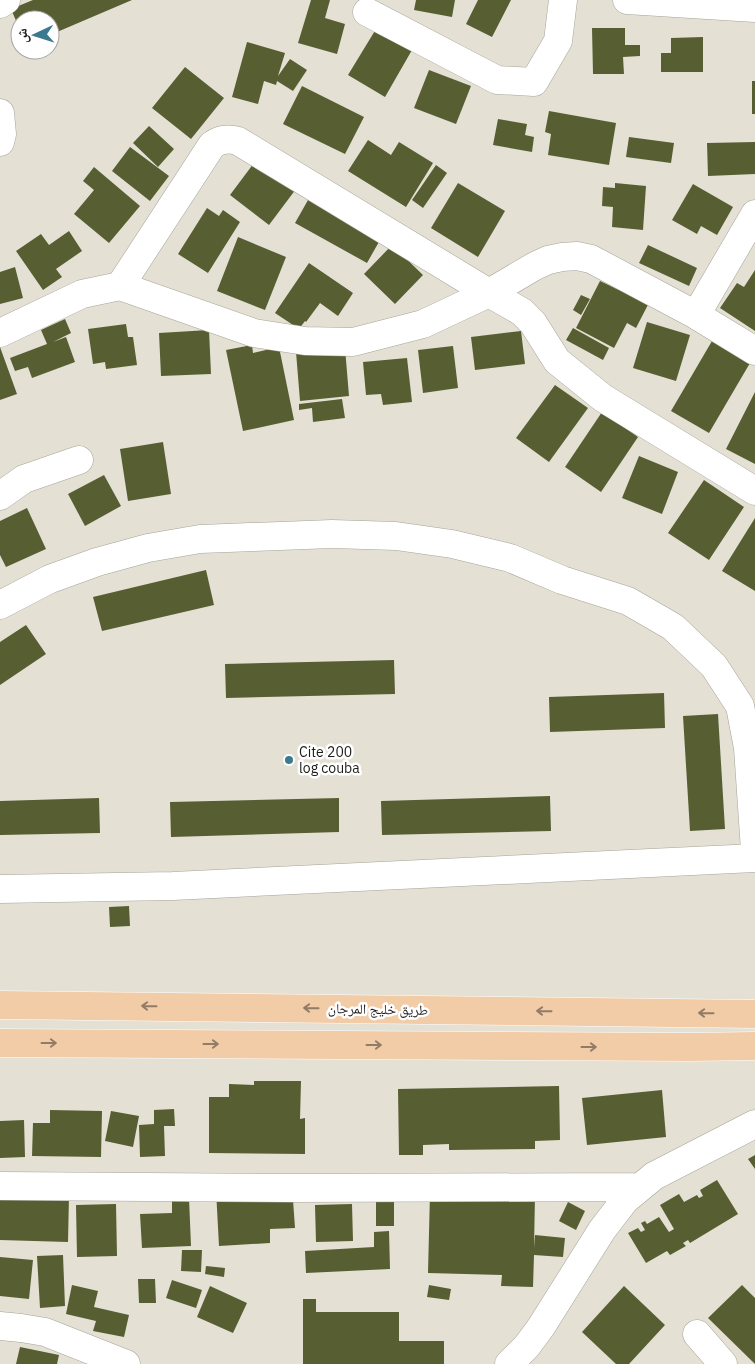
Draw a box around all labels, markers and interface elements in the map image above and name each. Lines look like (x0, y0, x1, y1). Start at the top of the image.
north arrow (10, 10, 60, 60)
text: ش (13, 28, 32, 44)
place label: Cite 200 log couba (299, 743, 360, 777)
marker: Cite 200 log couba (283, 754, 295, 766)
street label: طريق خليج المرجان (328, 999, 428, 1020)
one-way arrow (141, 1002, 157, 1011)
one-way arrow (304, 1003, 320, 1013)
one-way arrow (536, 1006, 552, 1016)
one-way arrow (699, 1008, 715, 1018)
one-way arrow (40, 1038, 56, 1048)
one-way arrow (202, 1039, 219, 1049)
one-way arrow (365, 1040, 381, 1050)
one-way arrow (580, 1042, 596, 1052)

